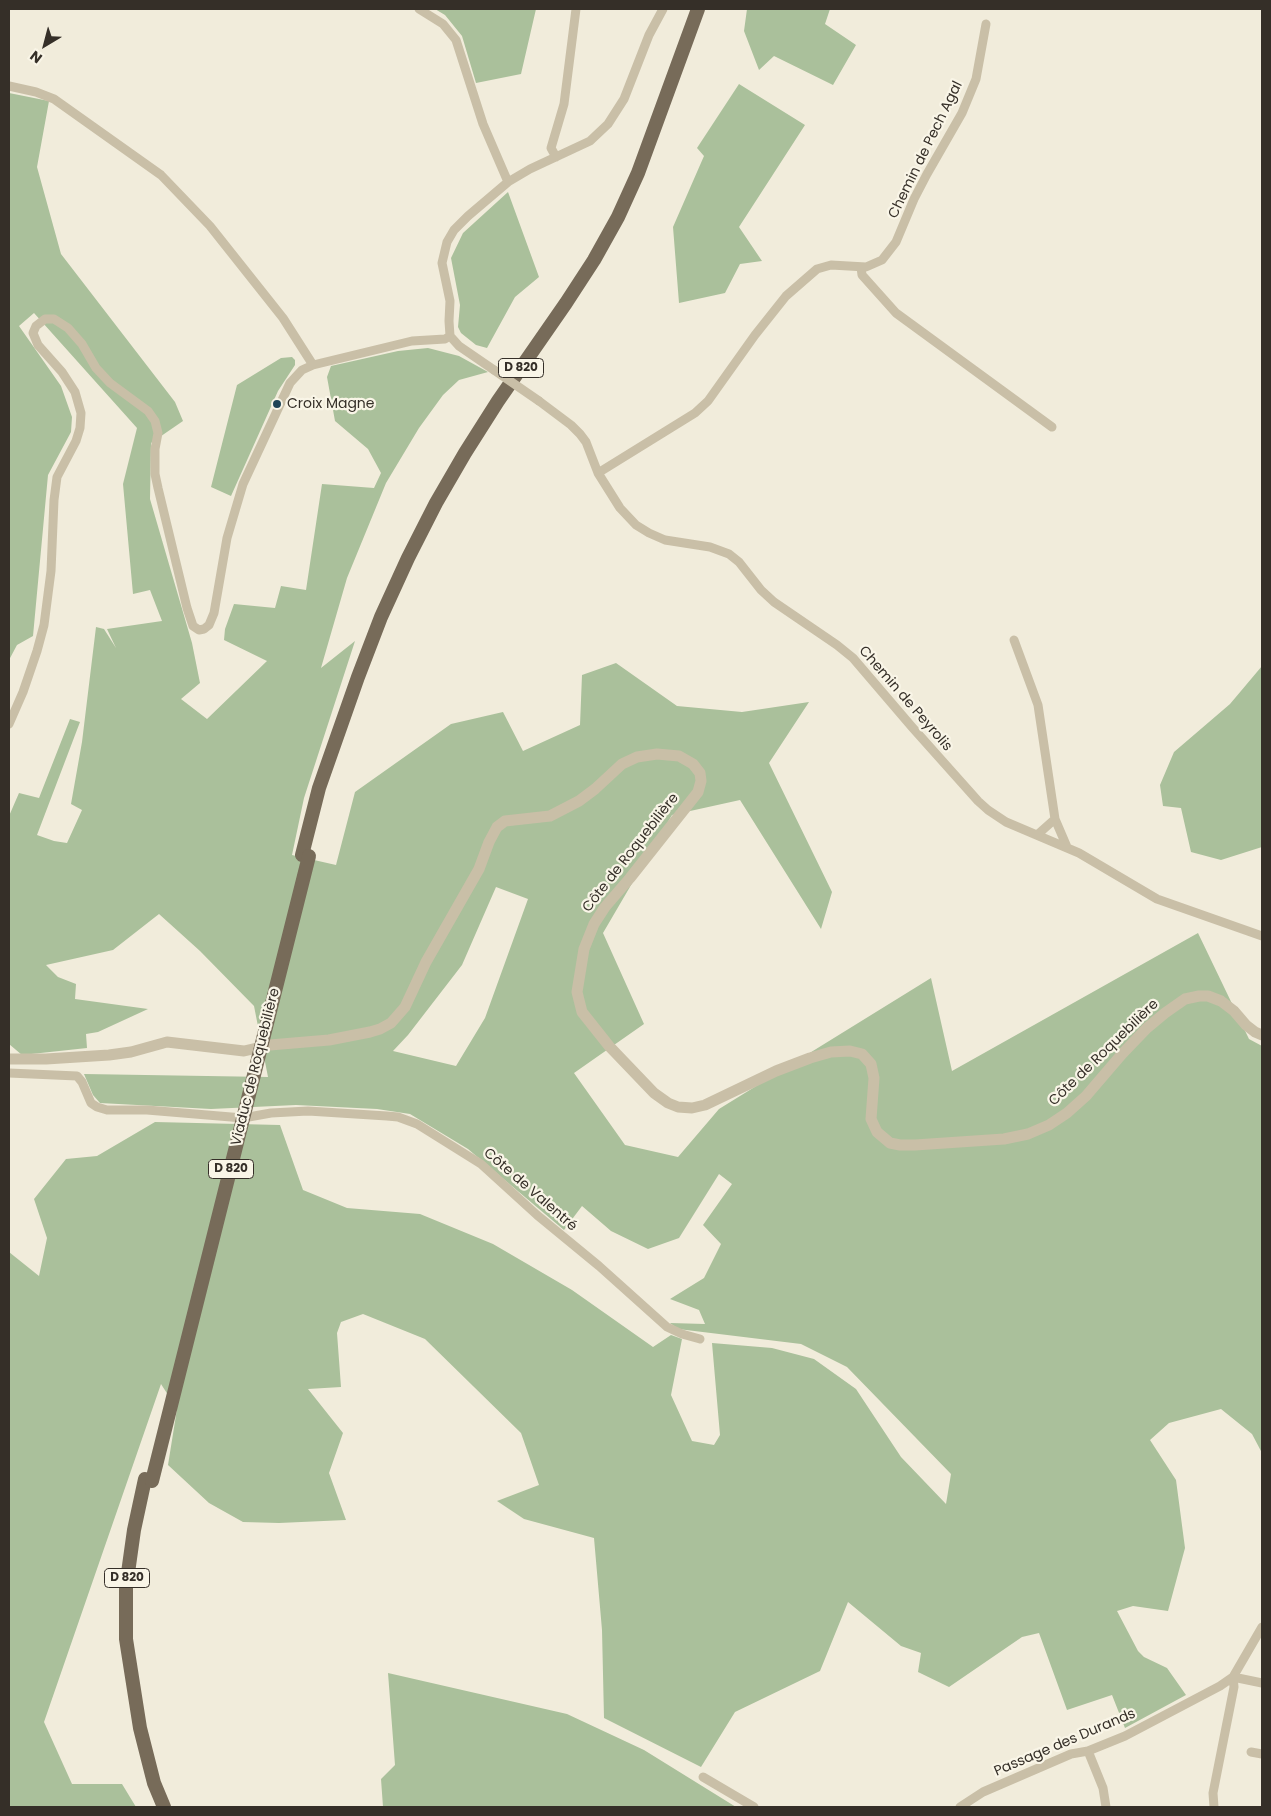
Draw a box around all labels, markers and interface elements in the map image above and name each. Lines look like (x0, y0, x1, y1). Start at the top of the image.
north arrow (20, 20, 70, 70)
text: N (26, 46, 46, 68)
street label: Chemin de Pech Agal (885, 79, 967, 221)
road number: D 820 (498, 358, 544, 378)
place label: Croix Magne (287, 396, 374, 412)
marker: Croix Magne (271, 398, 283, 410)
street label: Chemin de Peyrolis (855, 643, 955, 755)
street label: Côte de Roquebilière (579, 790, 683, 916)
street label: Viaduc de Roquebilière (228, 986, 284, 1148)
street label: Côte de Roquebilière (1046, 996, 1162, 1110)
street label: Côte de Valentré (480, 1145, 580, 1235)
road number: D 820 (208, 1160, 254, 1178)
road number: D 820 (104, 1569, 150, 1588)
street label: Passage des Durands (992, 1706, 1138, 1780)

